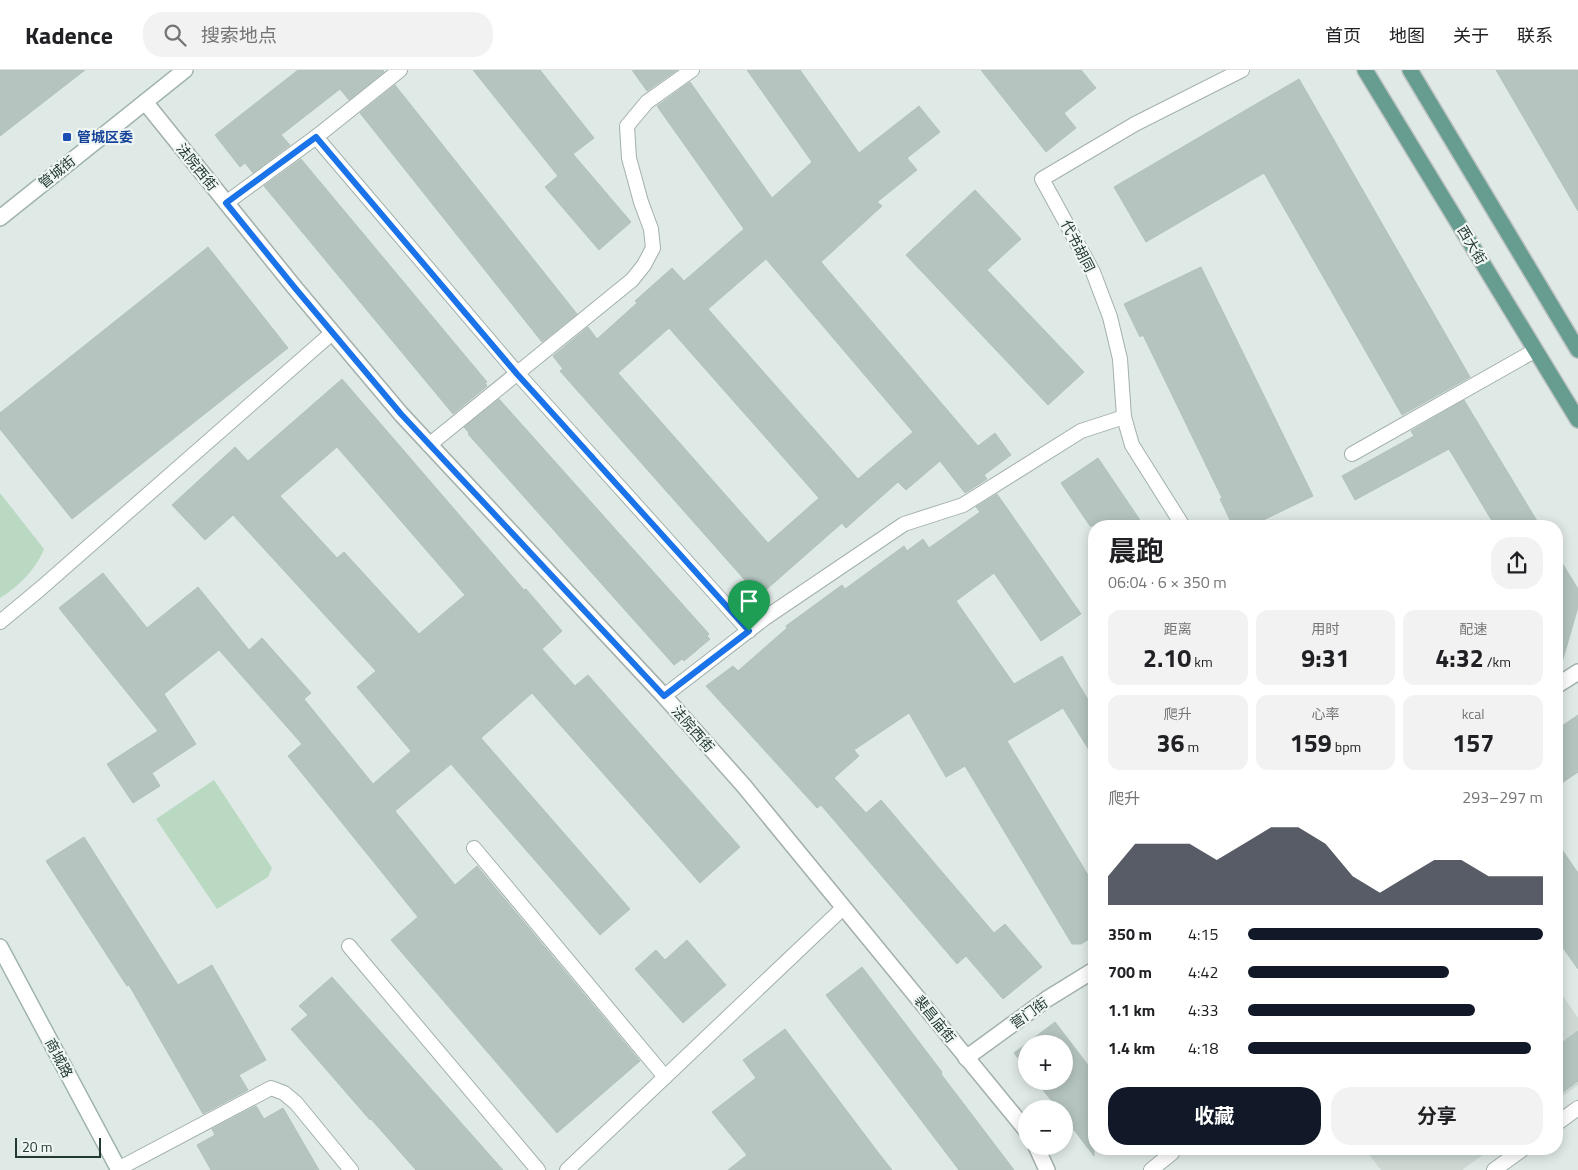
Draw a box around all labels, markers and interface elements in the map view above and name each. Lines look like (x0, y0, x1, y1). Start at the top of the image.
search box (143, 12, 493, 57)
text: Kadence (25, 17, 113, 53)
text: 搜索地点 (201, 20, 277, 49)
icon: search (161, 21, 189, 49)
text: 首页 (1325, 22, 1361, 49)
text: 地图 (1389, 22, 1425, 49)
text: 关于 (1453, 22, 1489, 49)
text: 联系 (1517, 22, 1553, 49)
place label: 管城区委 (77, 126, 133, 147)
marker: 管城区委 (61, 131, 73, 143)
street label: 法院西街 (172, 138, 223, 195)
street label: 管城街 (34, 150, 80, 193)
street label: 代书胡同 (1056, 216, 1101, 275)
street label: 西大街 (1453, 221, 1492, 268)
text: 晨跑 (1108, 529, 1164, 572)
button: share (1491, 537, 1543, 589)
text: 06:04 · 6 × 350 m (1108, 570, 1227, 594)
pin (728, 580, 770, 631)
icon: arrive (735, 587, 763, 615)
text: 距离 (1164, 618, 1192, 639)
text: 用时 (1311, 618, 1339, 639)
text: 配速 (1459, 618, 1487, 639)
text: 2.10 (1143, 639, 1191, 677)
text: 9:31 (1301, 639, 1350, 677)
text: 4:32 (1435, 639, 1484, 677)
text: km (1191, 651, 1213, 672)
text: /km (1484, 651, 1511, 672)
street label: 法院西街 (667, 701, 720, 757)
text: 爬升 (1164, 703, 1192, 724)
text: 心率 (1311, 703, 1339, 724)
text: kcal (1462, 703, 1485, 724)
text: 36 (1156, 724, 1184, 762)
text: 159 (1290, 724, 1332, 762)
text: 157 (1452, 724, 1494, 762)
text: m (1184, 736, 1199, 757)
text: bpm (1332, 736, 1361, 757)
text: 293–297 m (1462, 785, 1543, 809)
text: 爬升 (1108, 786, 1140, 810)
text: 350 m (1108, 922, 1152, 946)
text: 4:15 (1188, 922, 1218, 946)
text: 700 m (1108, 960, 1152, 984)
text: 4:42 (1188, 960, 1218, 984)
street label: 裴昌庙街 (910, 990, 961, 1047)
street label: 营门街 (1005, 992, 1052, 1033)
text: 1.1 km (1108, 998, 1155, 1022)
text: 4:33 (1188, 998, 1218, 1022)
street label: 商城路 (40, 1034, 79, 1081)
map controls (1018, 1035, 1073, 1155)
button: + (1018, 1035, 1073, 1090)
text: 1.4 km (1108, 1036, 1155, 1060)
text: 4:18 (1188, 1036, 1218, 1060)
button: 收藏 (1108, 1087, 1321, 1145)
button: 分享 (1331, 1087, 1543, 1145)
button: − (1018, 1100, 1073, 1155)
scale bar (15, 1135, 101, 1158)
text: 20 m (22, 1136, 52, 1157)

